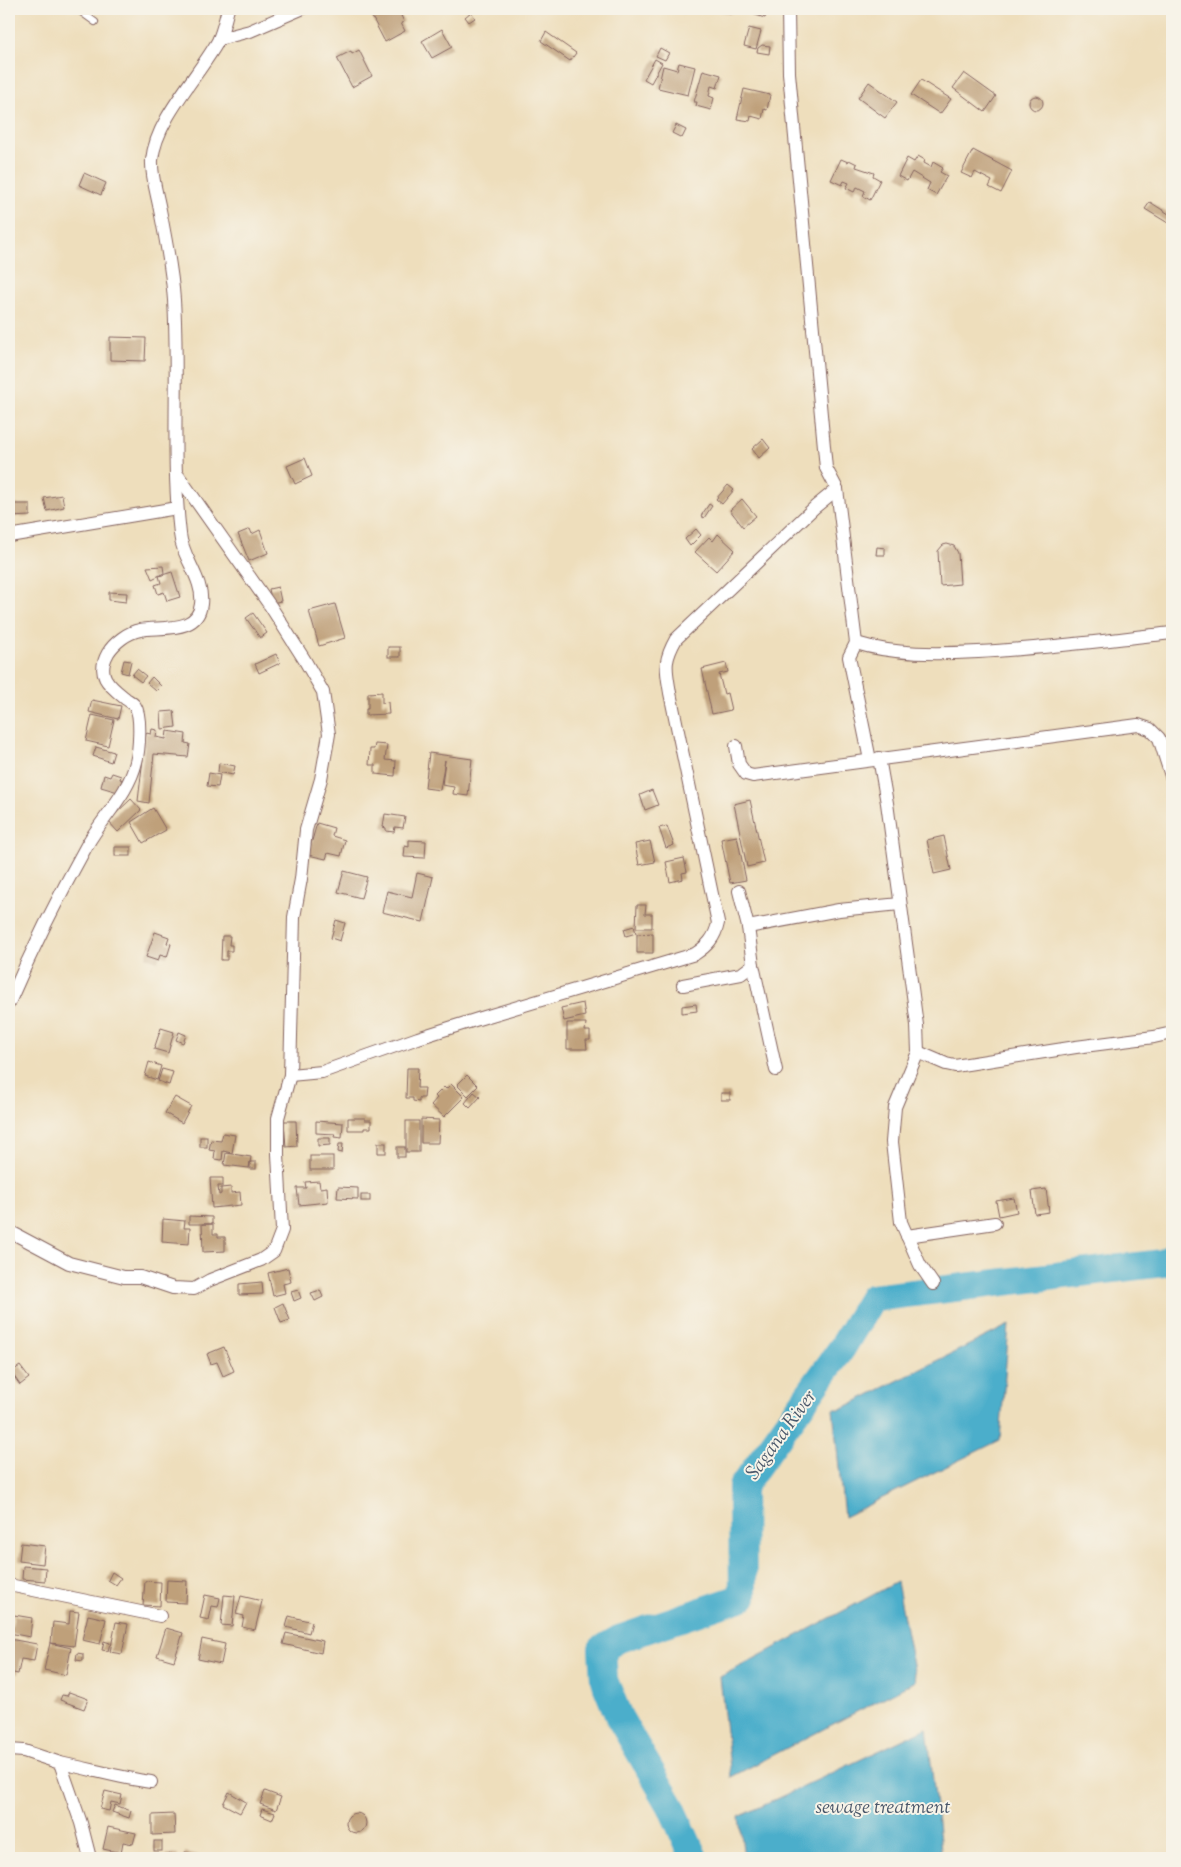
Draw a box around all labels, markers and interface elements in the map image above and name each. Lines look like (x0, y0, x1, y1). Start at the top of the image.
water label: Sagana River (740, 1385, 825, 1486)
water label: sewage treatment (816, 1794, 950, 1823)

